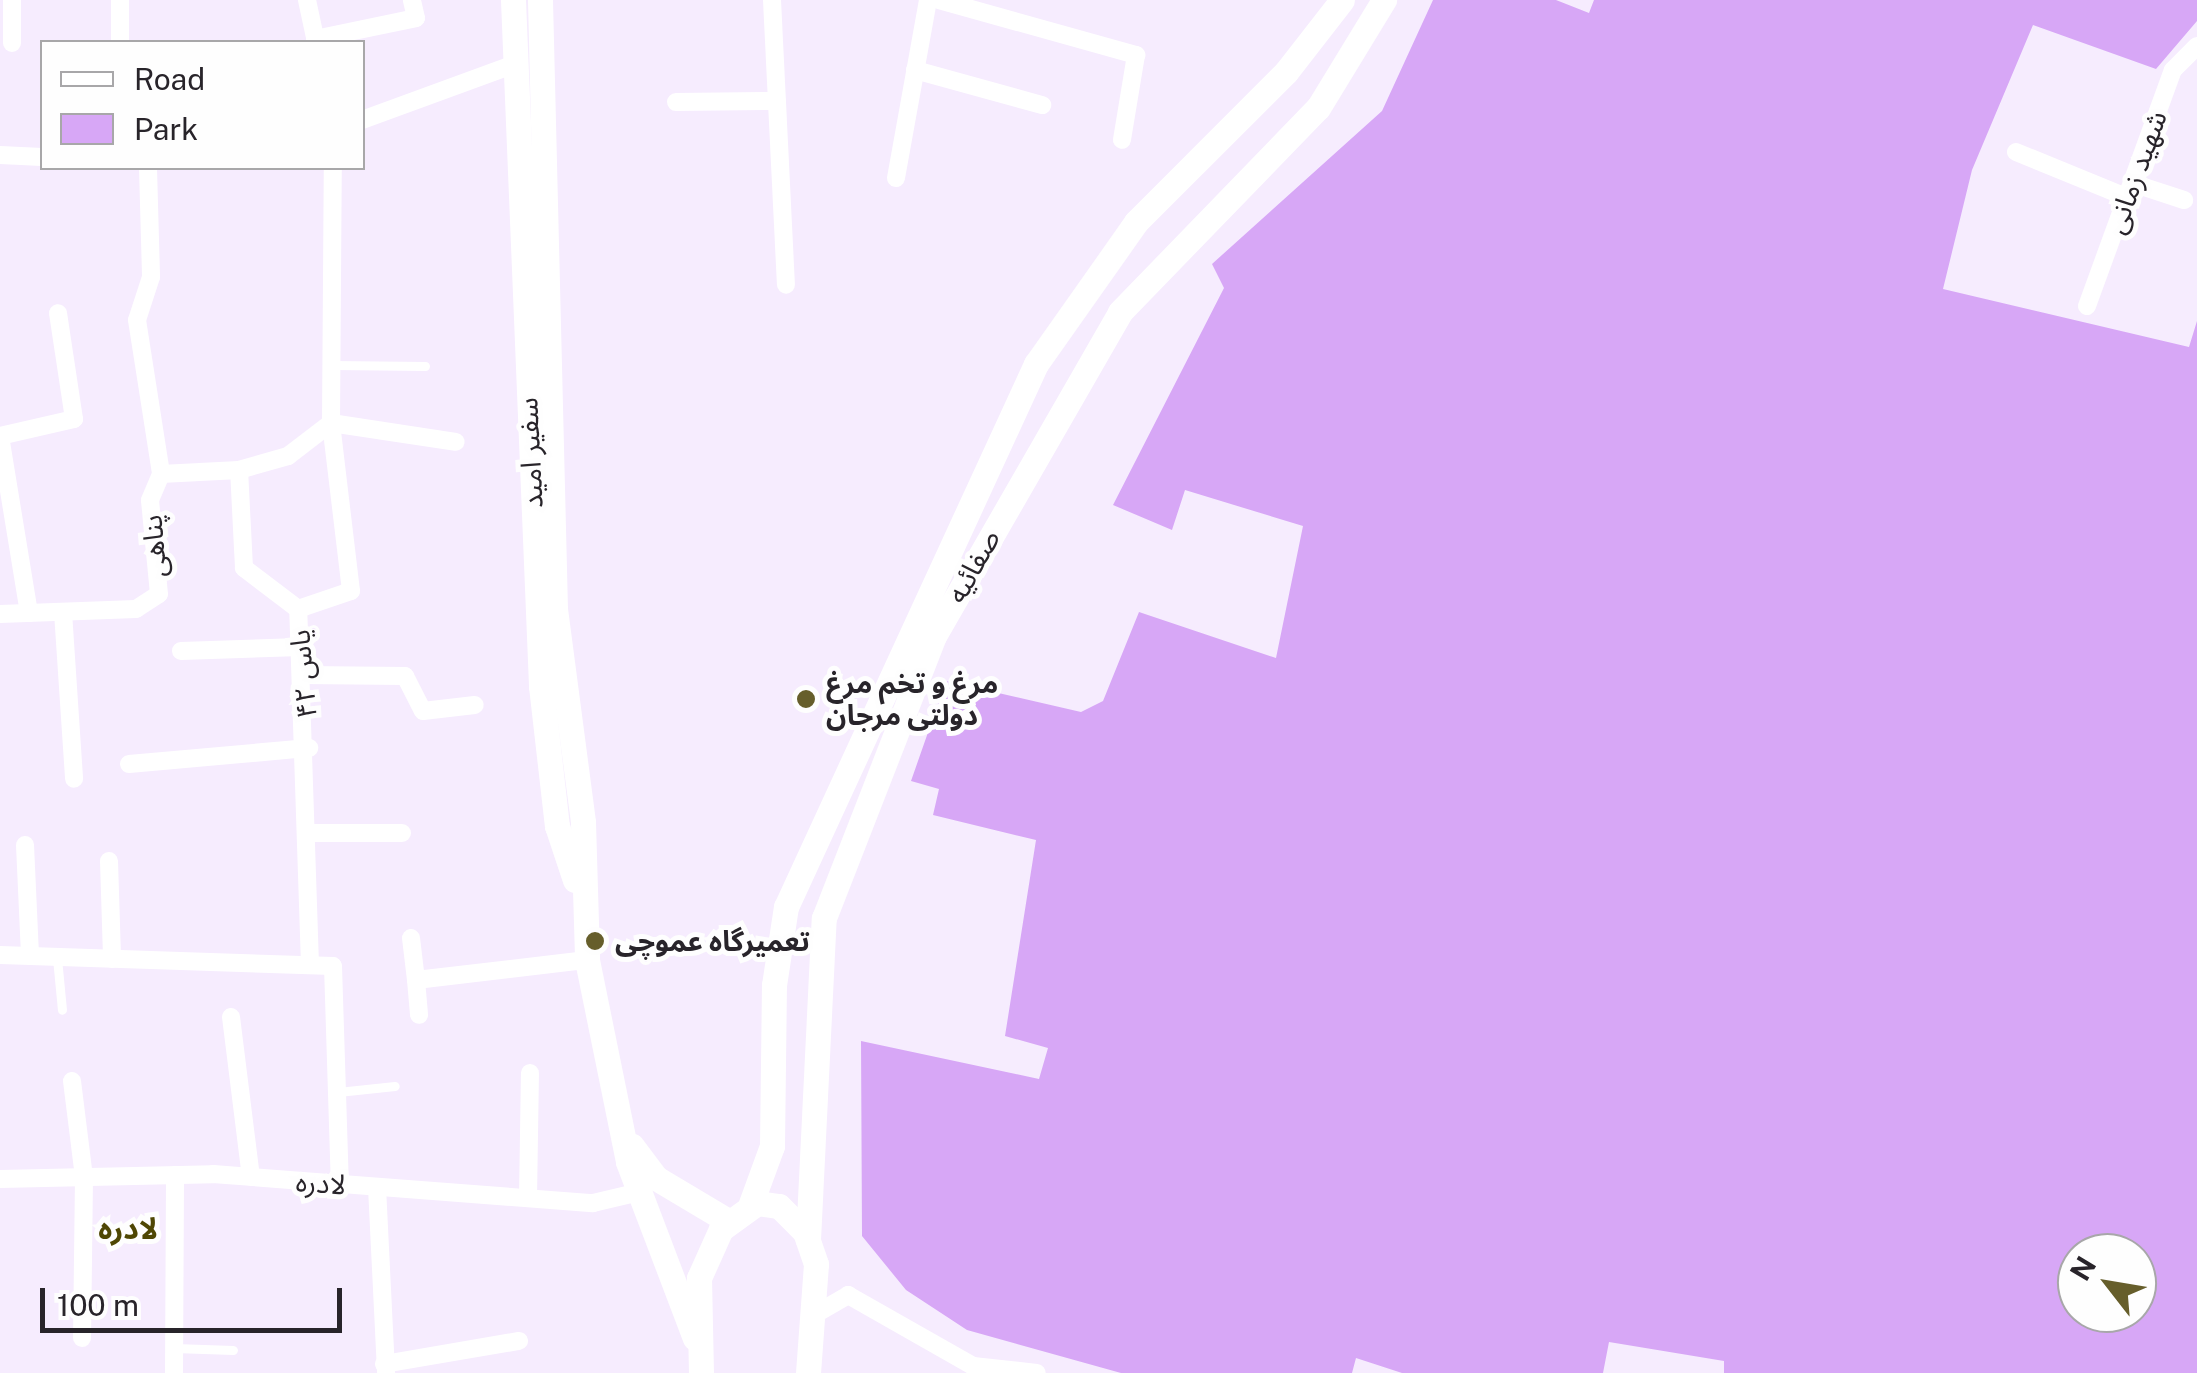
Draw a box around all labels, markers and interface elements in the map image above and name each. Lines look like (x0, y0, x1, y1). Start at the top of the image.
legend (40, 40, 365, 170)
text: Road (134, 61, 205, 97)
street label: شهید زمانی (2098, 106, 2174, 238)
text: Park (134, 111, 198, 147)
street label: سفیر امید (510, 397, 550, 509)
street label: پناهی (135, 513, 173, 579)
street label: صفائیه (939, 523, 1007, 609)
street label: یاس ۴۲ (282, 628, 324, 720)
place label: مرغ و تخم مرغ دولتی مرجان (826, 666, 998, 732)
marker: مرغ و تخم مرغ دولتی مرجان (795, 688, 817, 710)
place label: تعمیرگاه عموچی (615, 924, 810, 958)
marker: تعمیرگاه عموچی (584, 930, 606, 952)
street label: لادره (295, 1164, 347, 1202)
district label: لادره (98, 1210, 158, 1246)
north arrow (2057, 1233, 2157, 1333)
text: N (2063, 1250, 2102, 1286)
scale bar (45, 1268, 348, 1330)
text: 100 m (57, 1287, 139, 1323)

